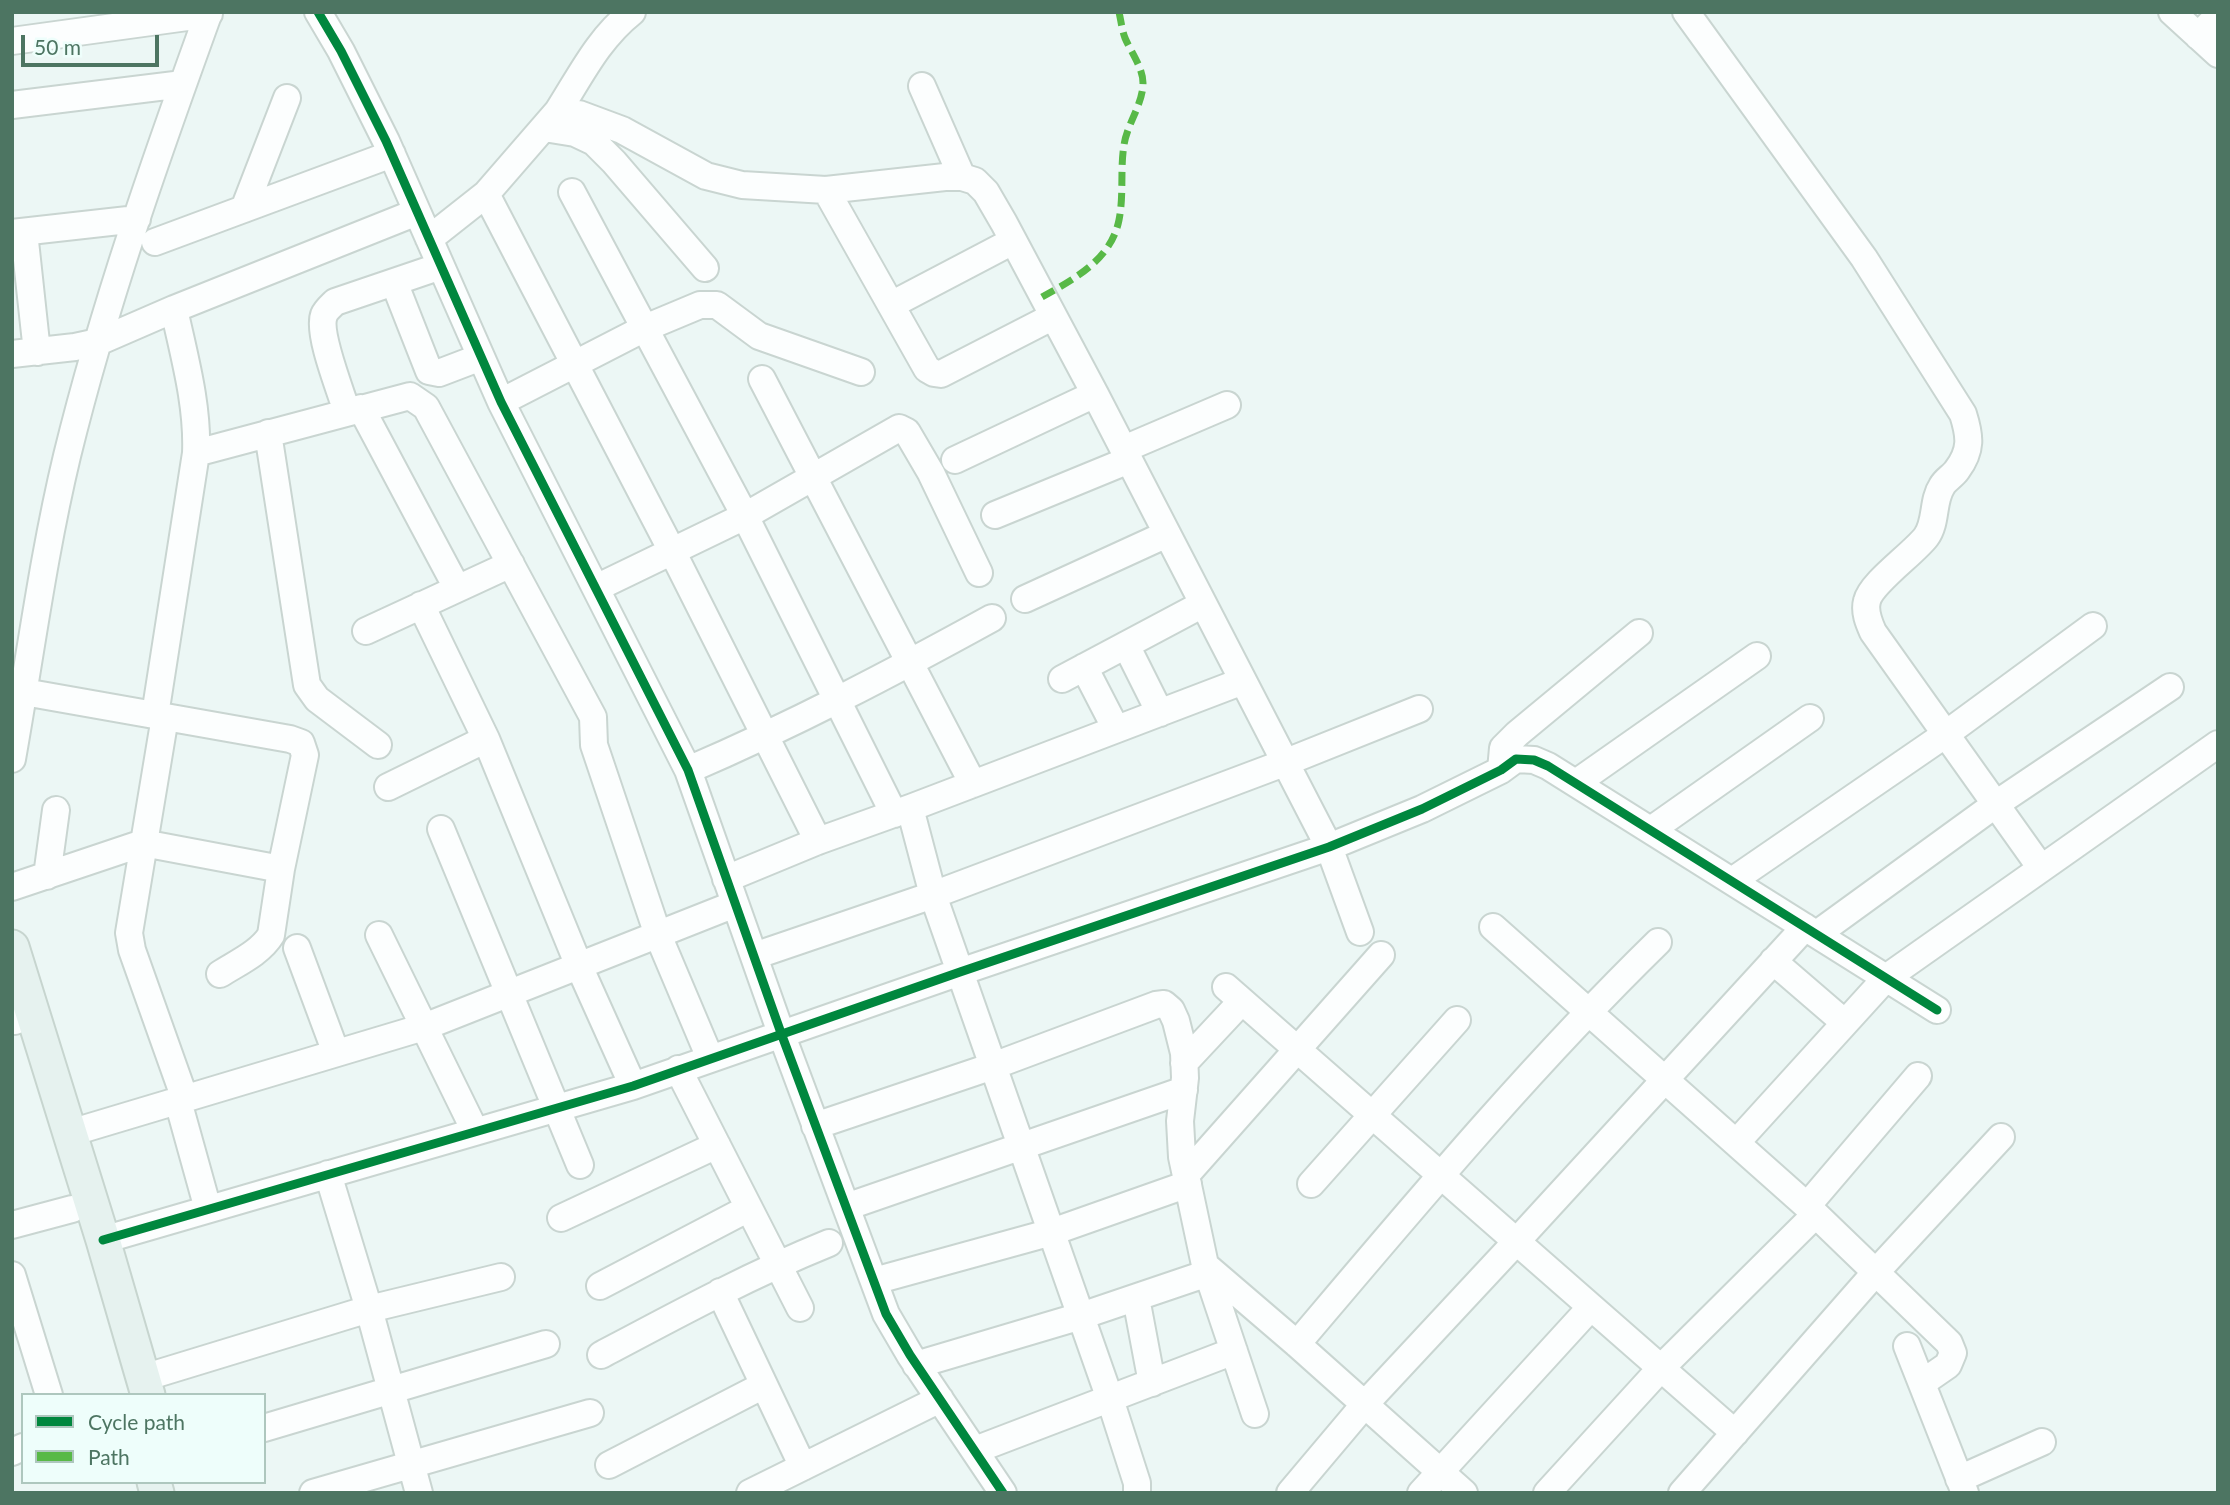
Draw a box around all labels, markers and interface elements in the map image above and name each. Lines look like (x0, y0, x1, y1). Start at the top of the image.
scale bar (24, 21, 163, 65)
text: 50 m (34, 34, 81, 59)
legend (21, 1393, 266, 1484)
text: Cycle path (88, 1409, 185, 1434)
text: Path (88, 1444, 130, 1469)

